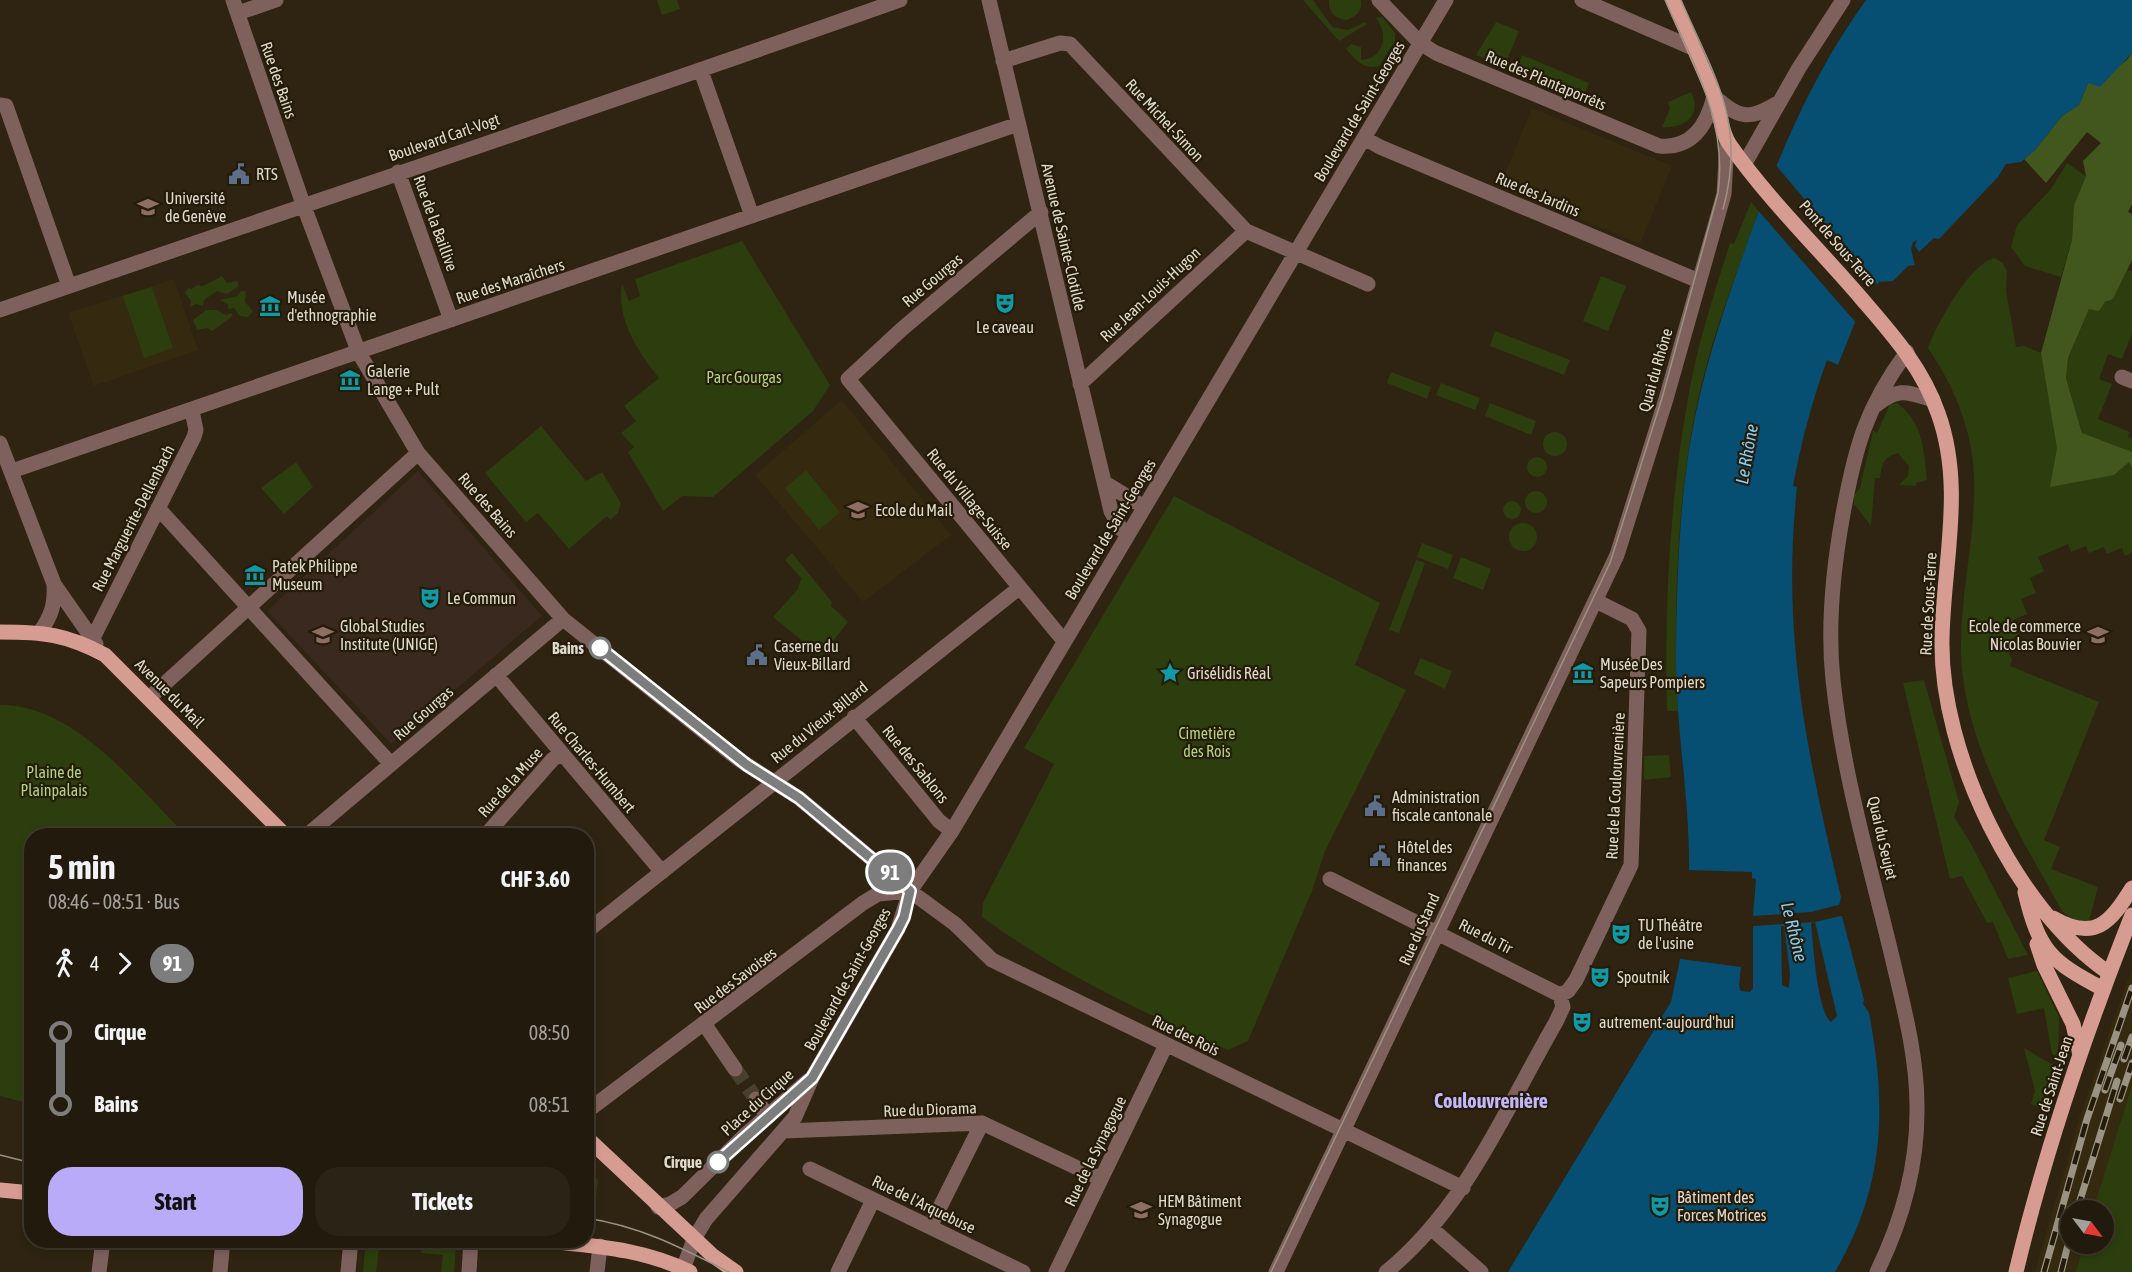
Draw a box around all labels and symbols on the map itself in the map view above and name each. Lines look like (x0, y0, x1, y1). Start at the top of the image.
street label: Boulevard de Saint-Georges (1310, 37, 1409, 185)
street label: Rue des Bains (257, 39, 301, 121)
street label: Rue des Plantaporrêts (1483, 46, 1609, 115)
street label: Rue Michel-Simon (1122, 75, 1208, 165)
street label: Boulevard Carl-Vogt (386, 109, 503, 165)
street label: Avenue de Sainte-Clotilde (1038, 161, 1090, 313)
public building icon: RTS (227, 162, 251, 186)
place label: RTS (256, 165, 278, 183)
street label: Rue des Jardins (1493, 168, 1583, 220)
street label: Rue de la Baillive (410, 173, 462, 273)
place label: Université de Genève (165, 189, 226, 225)
school or university icon: Université de Genève (136, 195, 160, 219)
street label: Pont de Sous-Terre (1796, 196, 1880, 290)
street label: Rue Jean-Louis-Hugon (1096, 243, 1205, 346)
street label: Rue Gourgas (898, 249, 967, 311)
street label: Rue des Maraîchers (454, 255, 567, 307)
place label: Musée d'ethnographie (287, 288, 377, 325)
theatre icon: Le caveau (993, 291, 1017, 315)
museum icon: Musée d'ethnographie (258, 294, 282, 318)
place label: Le caveau (976, 318, 1034, 336)
street label: Quai du Rhône (1634, 326, 1676, 414)
place label: Galerie Lange + Pult (367, 362, 440, 399)
museum icon: Galerie Lange + Pult (338, 368, 362, 392)
park label: Parc Gourgas (706, 368, 782, 387)
water label: Le Rhône (1731, 422, 1762, 486)
street label: Rue Marguerite-Dellenbach (88, 442, 179, 595)
street label: Rue du Village-Suisse (923, 445, 1016, 554)
street label: Boulevard de Saint-Georges (1061, 455, 1160, 603)
street label: Rue des Bains (455, 469, 521, 541)
school or university icon: Ecole du Mail (846, 498, 870, 522)
place label: Ecole du Mail (875, 501, 953, 519)
street label: Rue de Sous-Terre (1916, 552, 1940, 656)
place label: Patek Philippe Museum (272, 557, 358, 593)
museum icon: Patek Philippe Museum (243, 563, 267, 587)
theatre icon: Le Commun (418, 586, 442, 610)
place label: Le Commun (447, 589, 516, 607)
place label: Global Studies Institute (UNIGE) (340, 617, 438, 654)
place label: Ecole de commerce Nicolas Bouvier (1969, 617, 2081, 653)
school or university icon: Global Studies Institute (UNIGE) (311, 623, 335, 647)
school or university icon: Ecole de commerce Nicolas Bouvier (2086, 623, 2110, 647)
marker: Bains (589, 637, 611, 659)
place label: Caserne du Vieux-Billard (774, 637, 850, 673)
place label: Bains (552, 639, 584, 657)
public building icon: Caserne du Vieux-Billard (745, 643, 769, 667)
street label: Avenue du Mail (132, 655, 209, 732)
place label: Musée Des Sapeurs Pompiers (1600, 655, 1705, 692)
place icon: Grisélidis Réal (1158, 661, 1182, 685)
museum icon: Musée Des Sapeurs Pompiers (1571, 661, 1595, 685)
place label: Grisélidis Réal (1187, 664, 1272, 682)
street label: Rue du Vieux-Billard (767, 678, 871, 766)
street label: Rue Gourgas (390, 682, 457, 744)
street label: Rue Charles-Humbert (545, 708, 640, 816)
street label: Rue de la Coulouvrenière (1602, 712, 1628, 860)
street label: Rue des Sablons (879, 722, 953, 807)
park label: Cimetière des Rois (1178, 724, 1236, 760)
street label: Rue de la Muse (474, 743, 546, 821)
park label: Plaine de Plainpalais (21, 763, 88, 800)
place label: Administration fiscale cantonale (1392, 788, 1492, 824)
public building icon: Administration fiscale cantonale (1363, 794, 1387, 818)
street label: Quai du Seujet (1864, 794, 1901, 882)
place label: Hôtel des finances (1397, 838, 1453, 874)
public building icon: Hôtel des finances (1368, 844, 1392, 868)
line badge: 91 (863, 852, 917, 892)
street label: Rue du Stand (1395, 890, 1443, 968)
water label: Le Rhône (1777, 900, 1812, 964)
street label: Boulevard de Saint-Georges (800, 904, 895, 1054)
street label: Rue du Tir (1456, 915, 1516, 957)
place label: TU Théâtre de l'usine (1638, 916, 1702, 952)
theatre icon: TU Théâtre de l'usine (1609, 922, 1633, 946)
street label: Rue des Savoises (690, 943, 780, 1017)
theatre icon: Spoutnik (1588, 965, 1612, 989)
place label: Spoutnik (1617, 968, 1670, 987)
theatre icon: autrement-aujourd'hui (1570, 1010, 1594, 1034)
street label: Rue des Rois (1149, 1011, 1223, 1059)
place label: autrement-aujourd'hui (1599, 1013, 1734, 1032)
street label: Rue de Saint-Jean (2026, 1034, 2076, 1138)
street label: Place du Cirque (717, 1065, 797, 1140)
district label: Coulouvrenière (1434, 1089, 1548, 1112)
street label: Rue de la Synagogue (1061, 1093, 1130, 1209)
street label: Rue du Diorama (883, 1098, 977, 1120)
marker: Cirque (707, 1151, 729, 1173)
place label: Cirque (664, 1153, 702, 1171)
street label: Rue de l'Arquebuse (869, 1171, 978, 1238)
place label: Bâtiment des Forces Motrices (1677, 1188, 1767, 1224)
place label: HEM Bâtiment Synagogue (1158, 1192, 1242, 1229)
theatre icon: Bâtiment des Forces Motrices (1648, 1194, 1672, 1218)
school or university icon: HEM Bâtiment Synagogue (1129, 1198, 1153, 1222)
north arrow (2060, 1200, 2114, 1254)

